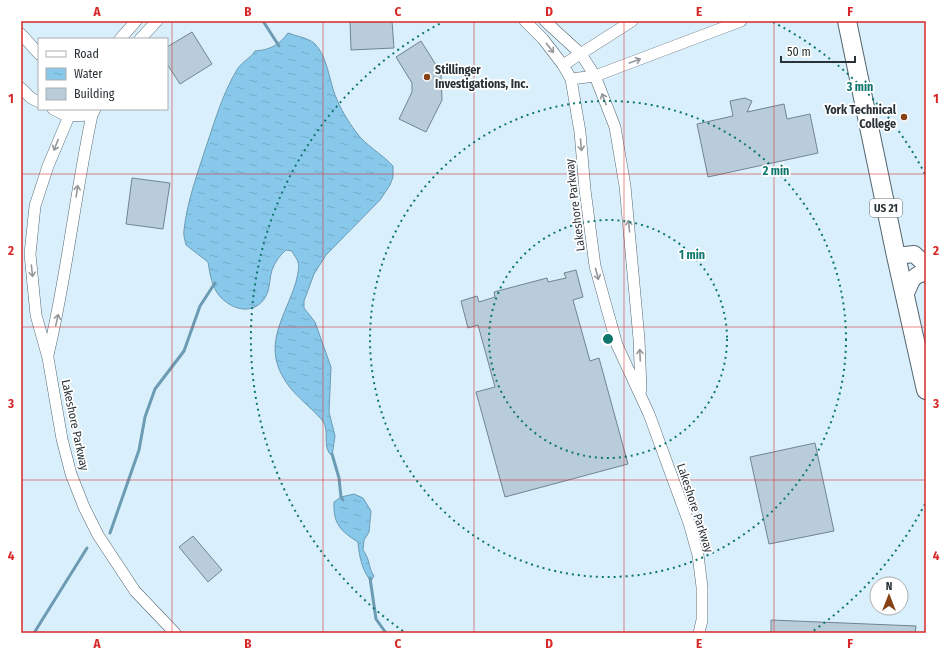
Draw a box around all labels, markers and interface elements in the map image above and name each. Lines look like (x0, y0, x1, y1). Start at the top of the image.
text: A (92, 4, 101, 19)
text: B (244, 4, 252, 19)
text: C (395, 4, 402, 19)
text: D (545, 4, 553, 19)
text: E (696, 4, 702, 19)
text: F (847, 4, 853, 19)
legend (38, 38, 168, 110)
scale bar (781, 38, 855, 64)
one-way arrow (546, 43, 554, 54)
text: 50 m (787, 45, 811, 59)
text: Road (74, 47, 99, 61)
one-way arrow (628, 57, 640, 65)
place label: Stillinger Investigations, Inc. (435, 63, 529, 91)
text: Water (74, 67, 103, 81)
marker: Stillinger Investigations, Inc. (422, 72, 432, 82)
text: 3 min (846, 80, 873, 94)
text: Building (74, 87, 115, 101)
text: 1 (8, 91, 14, 106)
text: 1 (933, 91, 939, 106)
one-way arrow (600, 93, 608, 105)
place label: York Technical College (823, 103, 897, 131)
marker: York Technical College (899, 112, 909, 122)
one-way arrow (52, 138, 60, 150)
one-way arrow (577, 138, 584, 151)
street label: Lakeshore Parkway (562, 157, 588, 252)
text: 2 min (762, 164, 789, 178)
one-way arrow (73, 185, 81, 198)
road number: US 21 (870, 199, 902, 217)
one-way arrow (625, 220, 632, 233)
text: 2 (7, 243, 14, 258)
text: 2 (932, 243, 939, 258)
text: 1 min (679, 248, 705, 262)
one-way arrow (28, 264, 36, 277)
one-way arrow (594, 267, 602, 280)
one-way arrow (53, 313, 61, 326)
centre of rings (601, 332, 615, 346)
one-way arrow (636, 349, 643, 362)
street label: Lakeshore Parkway (58, 378, 92, 473)
text: 3 (7, 396, 14, 411)
text: 3 (932, 396, 939, 411)
street label: Lakeshore Parkway (674, 462, 716, 555)
text: 4 (8, 548, 15, 563)
text: 4 (933, 548, 940, 563)
north arrow (869, 576, 909, 616)
text: N (886, 580, 892, 593)
text: A (92, 636, 101, 651)
text: B (244, 636, 252, 651)
text: C (395, 636, 402, 651)
text: D (545, 636, 553, 651)
text: E (696, 636, 702, 651)
text: F (847, 636, 853, 651)

